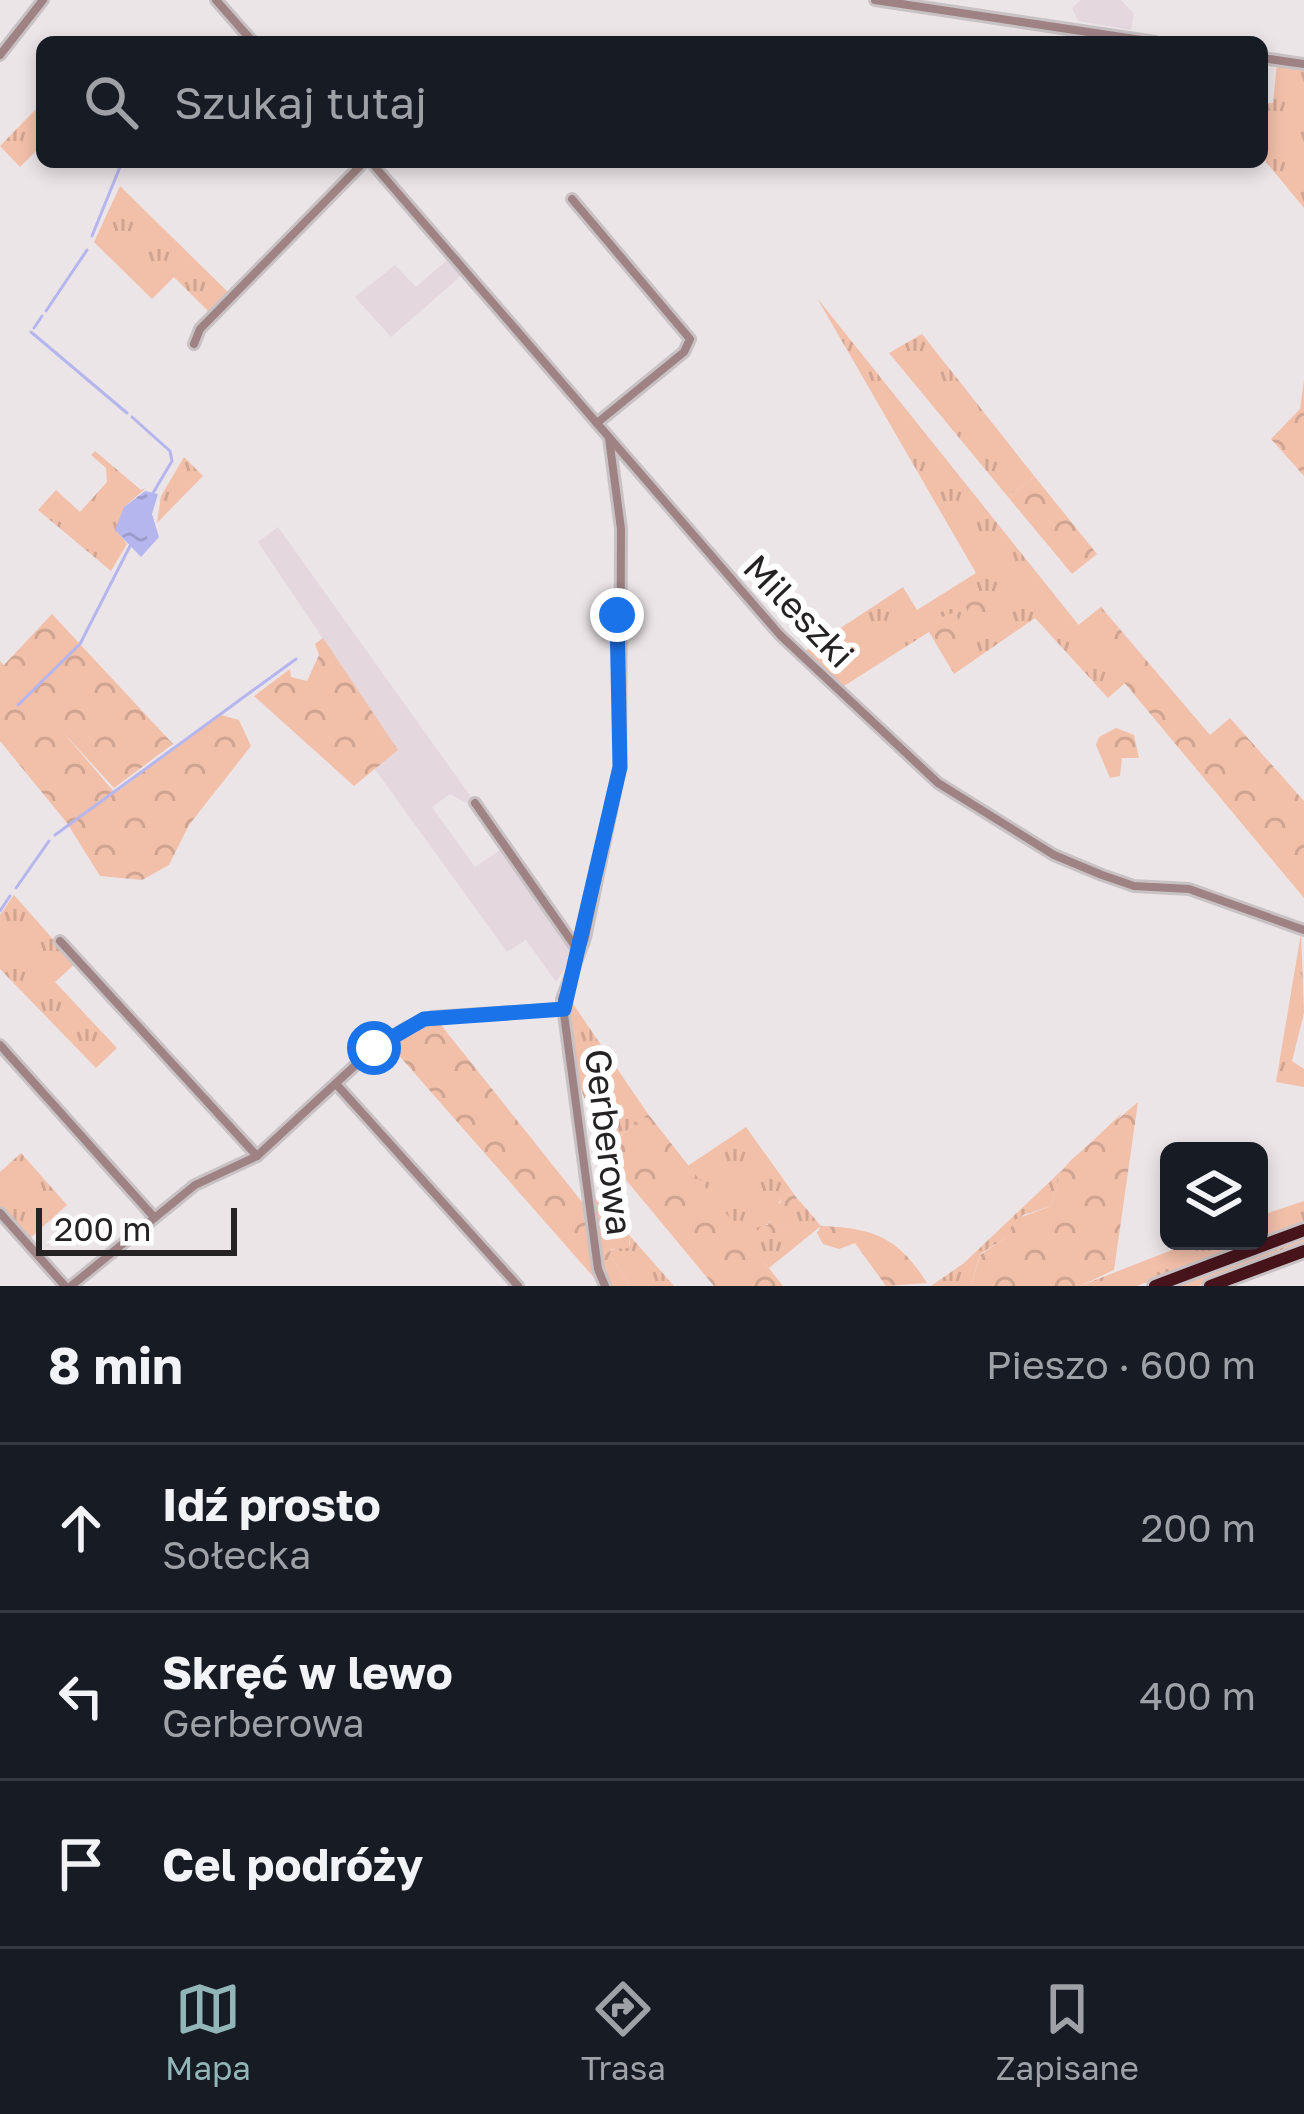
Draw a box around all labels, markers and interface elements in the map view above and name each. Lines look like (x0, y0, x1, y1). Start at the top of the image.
search box (36, 36, 1268, 168)
icon: search (78, 69, 144, 135)
text: Szukaj tutaj (174, 75, 427, 129)
street label: Mileszki (735, 545, 863, 676)
route end (590, 588, 644, 642)
route start (347, 1021, 401, 1075)
street label: Gerberowa (577, 1047, 642, 1237)
map controls (1160, 1142, 1268, 1250)
button: layers (1160, 1142, 1268, 1250)
scale bar (36, 1202, 237, 1255)
text: 200 m (54, 1209, 152, 1248)
text: 8 min (48, 1334, 183, 1395)
text: Pieszo · 600 m (986, 1341, 1256, 1388)
text: Idź prosto (162, 1477, 381, 1531)
icon: ahead (48, 1495, 114, 1561)
text: 200 m (1141, 1504, 1256, 1551)
text: Sołecka (162, 1531, 311, 1578)
text: Skręć w lewo (162, 1645, 453, 1699)
icon: left (48, 1663, 114, 1729)
text: 400 m (1140, 1672, 1256, 1719)
text: Gerberowa (162, 1699, 365, 1746)
icon: arrive (48, 1831, 114, 1897)
text: Cel podróży (162, 1837, 423, 1891)
tab: Mapa (165, 1976, 251, 2087)
tab: Trasa (581, 1976, 666, 2087)
tab: Zapisane (996, 1976, 1139, 2087)

